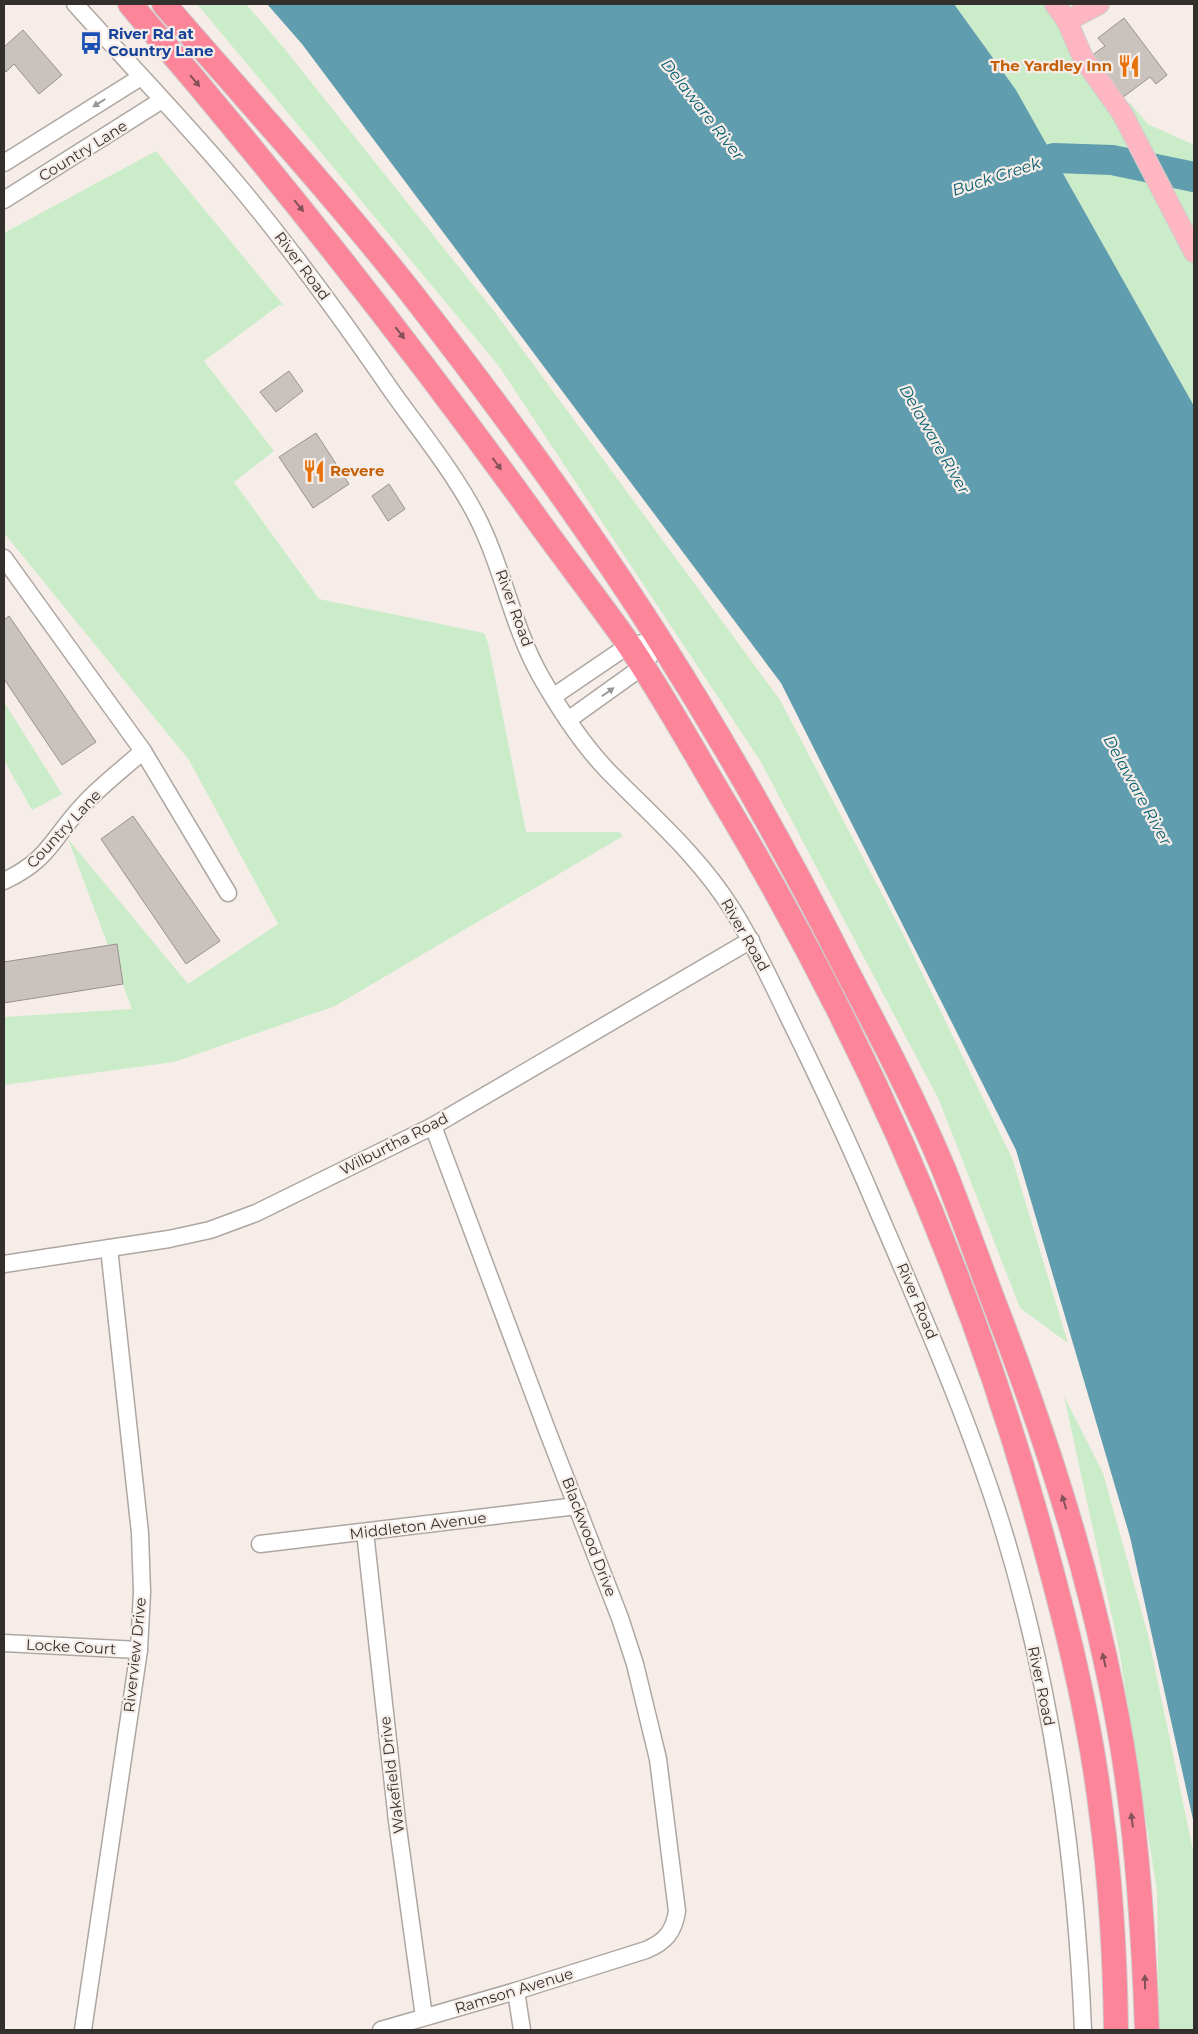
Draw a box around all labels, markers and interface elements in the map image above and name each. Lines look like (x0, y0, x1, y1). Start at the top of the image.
place label: River Rd at Country Lane (108, 24, 214, 60)
bus stop icon: River Rd at Country Lane (78, 30, 104, 56)
restaurant icon: The Yardley Inn (1116, 53, 1142, 79)
water label: Delaware River (657, 55, 748, 164)
place label: The Yardley Inn (991, 56, 1112, 75)
one-way arrow (190, 74, 201, 87)
one-way arrow (93, 98, 106, 107)
street label: Country Lane (35, 116, 131, 185)
water label: Buck Creek (949, 153, 1044, 200)
one-way arrow (294, 199, 305, 212)
street label: River Road (270, 228, 334, 304)
one-way arrow (394, 327, 405, 340)
water label: Delaware River (896, 381, 974, 498)
one-way arrow (492, 457, 502, 471)
restaurant icon: Revere (301, 458, 327, 484)
place label: Revere (330, 461, 384, 480)
street label: River Road (492, 567, 537, 649)
one-way arrow (601, 687, 615, 697)
water label: Delaware River (1099, 732, 1176, 849)
street label: Country Lane (22, 785, 105, 872)
street label: River Road (717, 895, 774, 975)
street label: Wilburtha Road (336, 1108, 451, 1179)
street label: River Road (893, 1260, 942, 1342)
street label: Blackwood Drive (558, 1474, 621, 1599)
one-way arrow (1060, 1495, 1068, 1510)
street label: Middleton Avenue (348, 1508, 487, 1543)
street label: Riverview Drive (119, 1596, 150, 1713)
street label: Locke Court (25, 1635, 117, 1658)
street label: River Road (1024, 1644, 1059, 1727)
one-way arrow (1100, 1651, 1108, 1667)
street label: Wakefield Drive (375, 1715, 408, 1835)
one-way arrow (1128, 1811, 1136, 1827)
street label: Ramson Avenue (452, 1963, 575, 2018)
one-way arrow (1141, 1973, 1149, 1989)

